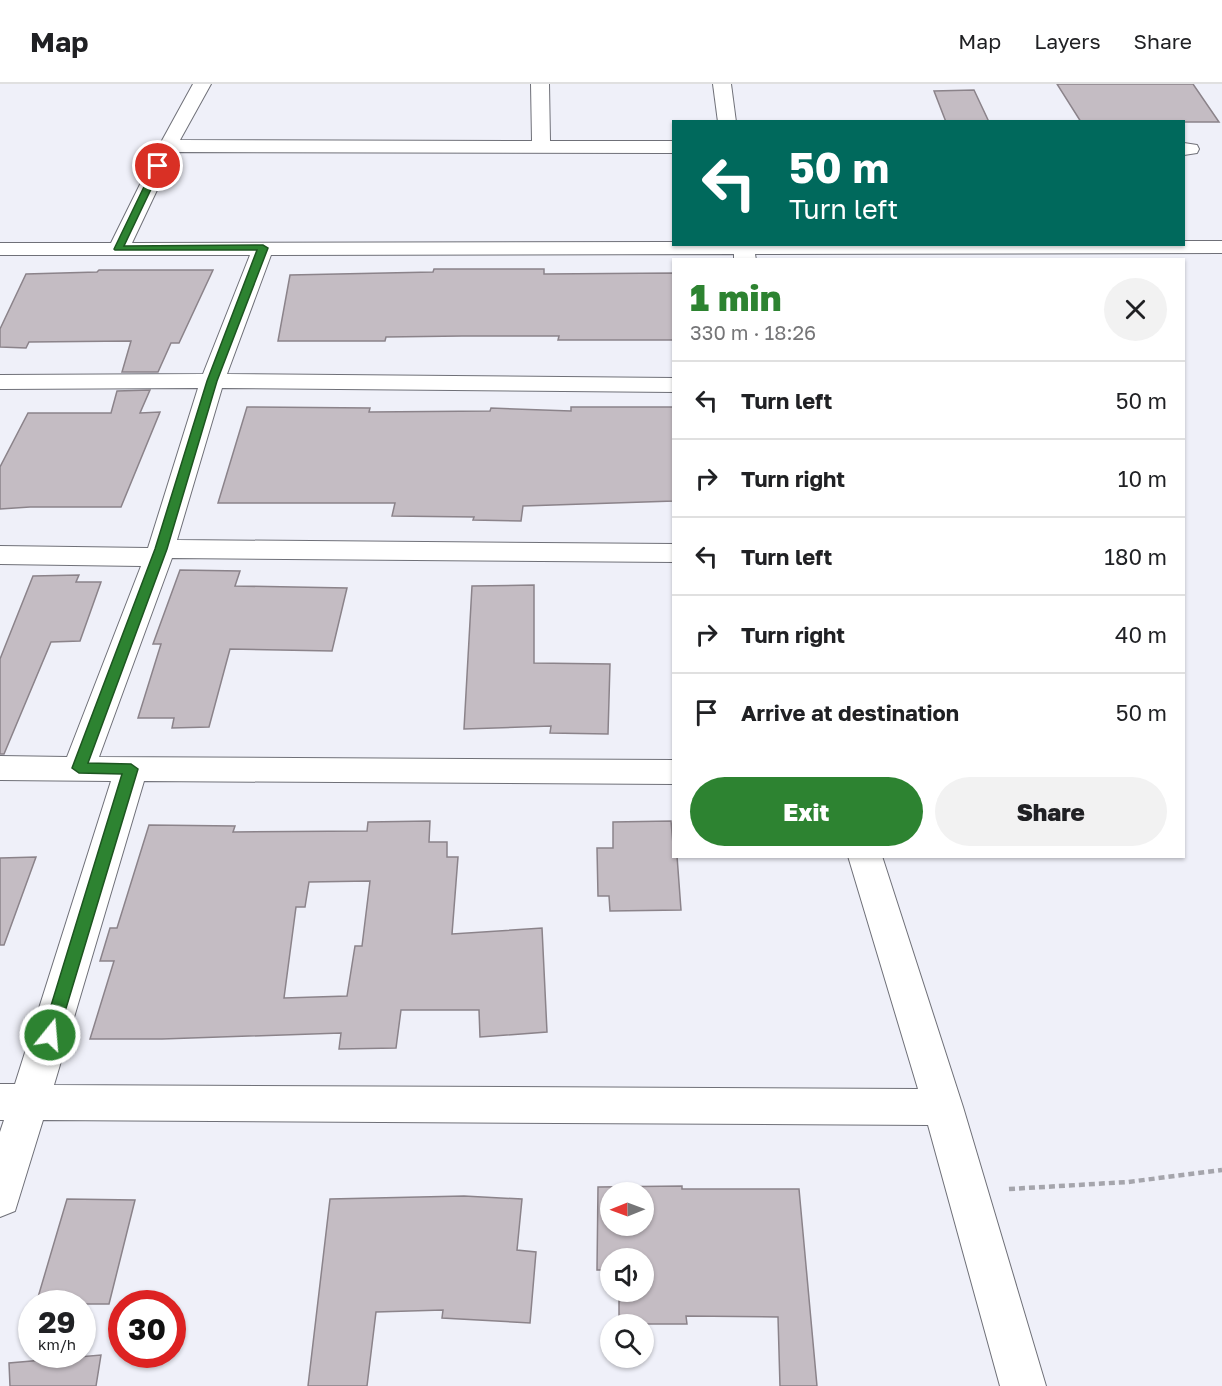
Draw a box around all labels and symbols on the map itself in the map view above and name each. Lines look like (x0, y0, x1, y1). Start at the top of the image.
pin (132, 140, 183, 191)
position arrow (18, 1003, 82, 1067)
north arrow (600, 1182, 654, 1236)
speed limit sign: 30 (108, 1290, 186, 1368)

